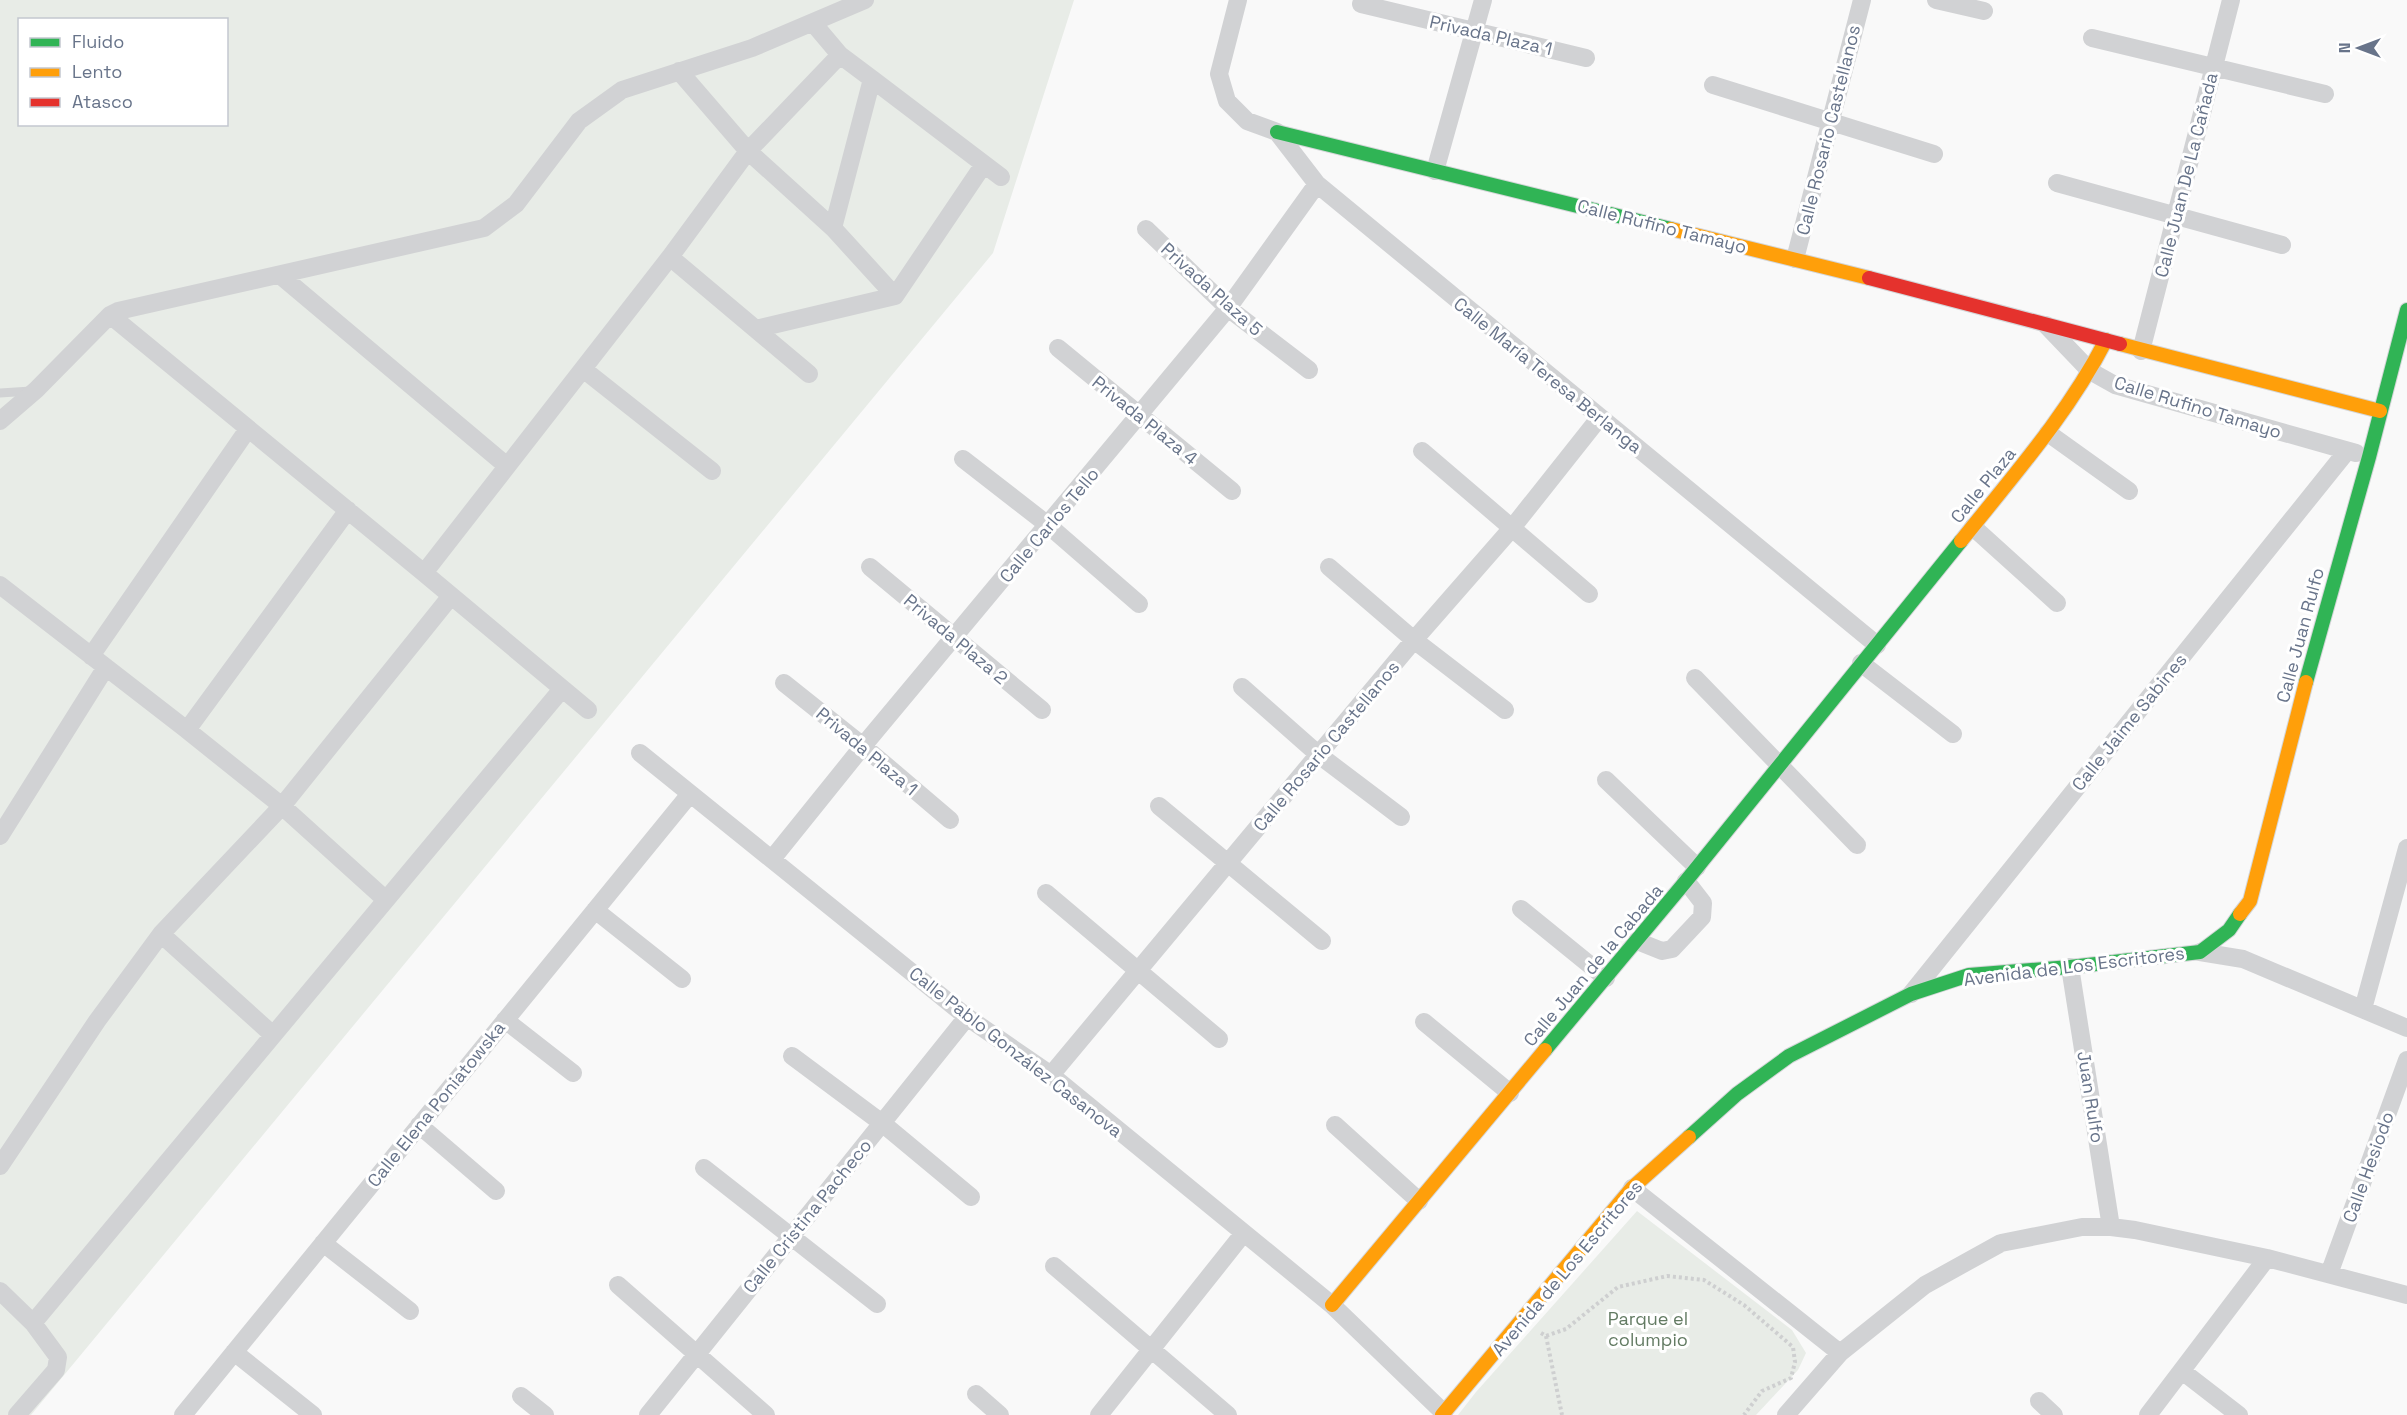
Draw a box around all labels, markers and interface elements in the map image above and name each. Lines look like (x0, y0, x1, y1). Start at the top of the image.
street label: Privada Plaza 1 (1427, 10, 1555, 60)
legend (18, 18, 228, 126)
north arrow (2329, 18, 2389, 78)
street label: Calle Rosario Castellanos (1791, 23, 1865, 237)
text: Fluido (72, 30, 124, 53)
text: N (2334, 43, 2355, 53)
text: Lento (72, 60, 122, 83)
street label: Calle Juan De La Cañada (2149, 70, 2223, 280)
text: Atasco (72, 90, 133, 113)
street label: Calle Rufino Tamayo (1575, 194, 1749, 258)
street label: Privada Plaza 5 (1156, 237, 1268, 341)
street label: Calle María Teresa Berlanga (1449, 292, 1647, 458)
street label: Privada Plaza 4 (1088, 370, 1202, 470)
street label: Calle Rufino Tamayo (2112, 371, 2284, 443)
street label: Calle Plaza (1945, 442, 2021, 528)
street label: Calle Carlos Tello (994, 463, 1104, 587)
street label: Calle Juan Rulfo (2271, 565, 2329, 705)
street label: Privada Plaza 2 (899, 589, 1013, 689)
street label: Calle Jaime Sabines (2066, 649, 2192, 795)
street label: Calle Rosario Castellanos (1248, 656, 1404, 836)
street label: Privada Plaza 1 (812, 702, 922, 800)
street label: Calle Juan de la Cabada (1518, 879, 1668, 1051)
street label: Avenida de Los Escritores (1962, 941, 2186, 991)
street label: Calle Pablo González Casanova (905, 962, 1127, 1142)
street label: Calle Elena Poniatowska (362, 1016, 510, 1192)
street label: Juan Rulfo (2072, 1049, 2110, 1145)
street label: Calle Hesiodo (2337, 1108, 2399, 1226)
street label: Calle Cristina Pacheco (738, 1134, 876, 1298)
street label: Avenida de Los Escritores (1487, 1176, 1647, 1360)
park label: Parque el columpio (1608, 1307, 1688, 1351)

